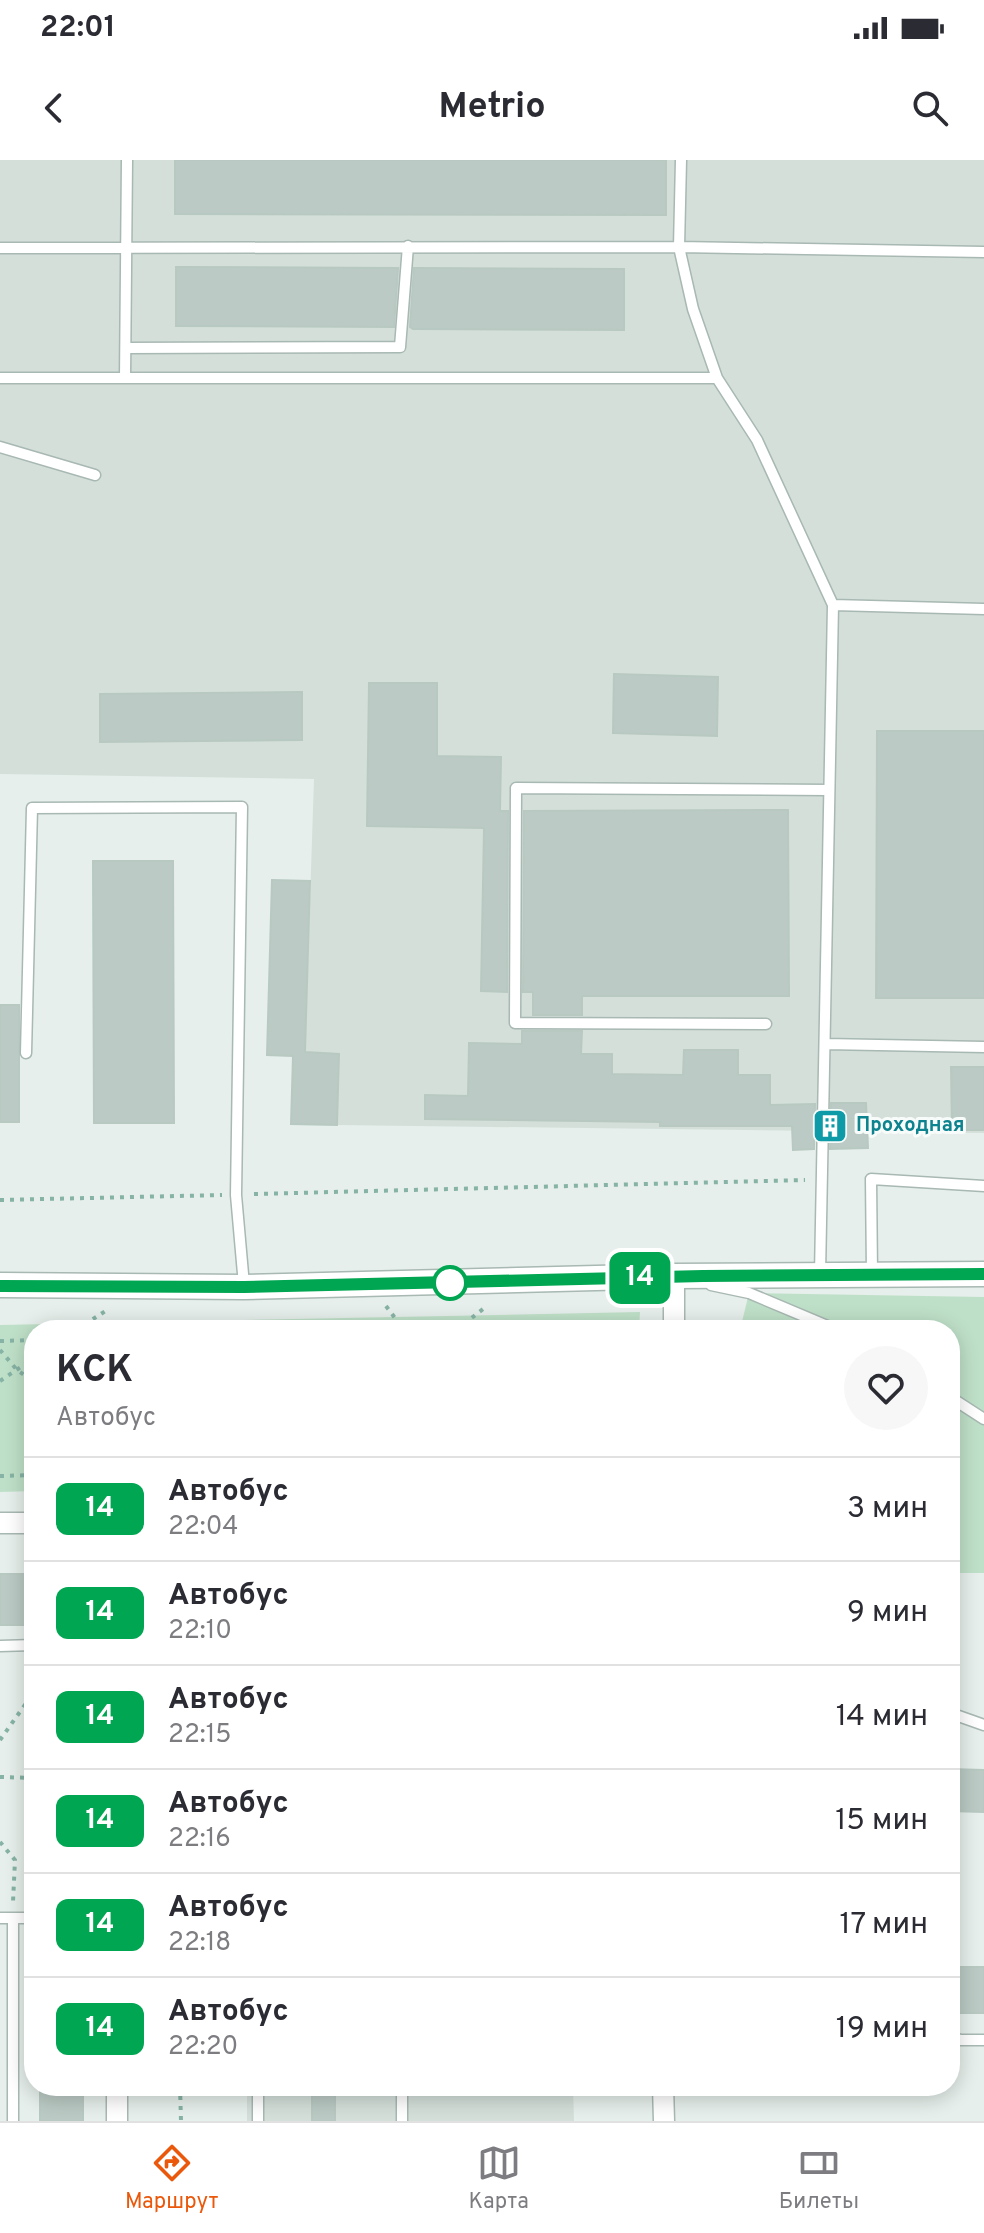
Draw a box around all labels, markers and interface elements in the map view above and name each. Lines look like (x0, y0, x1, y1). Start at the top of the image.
text: 22:01 (40, 10, 116, 47)
text: Metrio (438, 85, 546, 131)
icon: back (32, 86, 76, 130)
icon: search (908, 86, 952, 130)
building icon: Проходная (811, 1107, 849, 1145)
place label: Проходная (856, 1113, 965, 1139)
line badge: 14 (604, 1252, 676, 1304)
text: 14 (625, 1260, 655, 1296)
unlabelled marker (433, 1266, 467, 1300)
button: heart (844, 1346, 928, 1430)
text: КСК (56, 1347, 133, 1396)
text: Автобус (56, 1402, 156, 1435)
text: Автобус (168, 1474, 289, 1511)
text: 14 (85, 1491, 115, 1527)
text: 3 мин (847, 1491, 928, 1528)
text: 22:04 (168, 1511, 239, 1544)
text: Автобус (168, 1578, 289, 1615)
text: 14 (85, 1595, 115, 1631)
text: 9 мин (847, 1595, 928, 1632)
text: 22:10 (168, 1615, 232, 1648)
text: Автобус (168, 1682, 289, 1719)
text: 14 (85, 1699, 115, 1735)
text: 14 мин (836, 1699, 928, 1736)
text: 22:15 (168, 1719, 232, 1752)
text: Автобус (168, 1786, 289, 1823)
text: 14 (85, 1803, 115, 1839)
text: 15 мин (835, 1803, 928, 1840)
text: 22:16 (168, 1823, 231, 1856)
text: Автобус (168, 1890, 289, 1927)
text: 14 (85, 1907, 115, 1943)
text: 17 мин (839, 1907, 928, 1944)
text: 22:18 (168, 1927, 231, 1960)
text: Автобус (168, 1994, 289, 2031)
text: 14 (85, 2011, 115, 2047)
text: 19 мин (836, 2011, 928, 2048)
text: 22:20 (168, 2031, 238, 2064)
tab: Маршрут (125, 2141, 219, 2216)
tab: Карта (469, 2141, 529, 2216)
tab: Билеты (779, 2141, 859, 2216)

